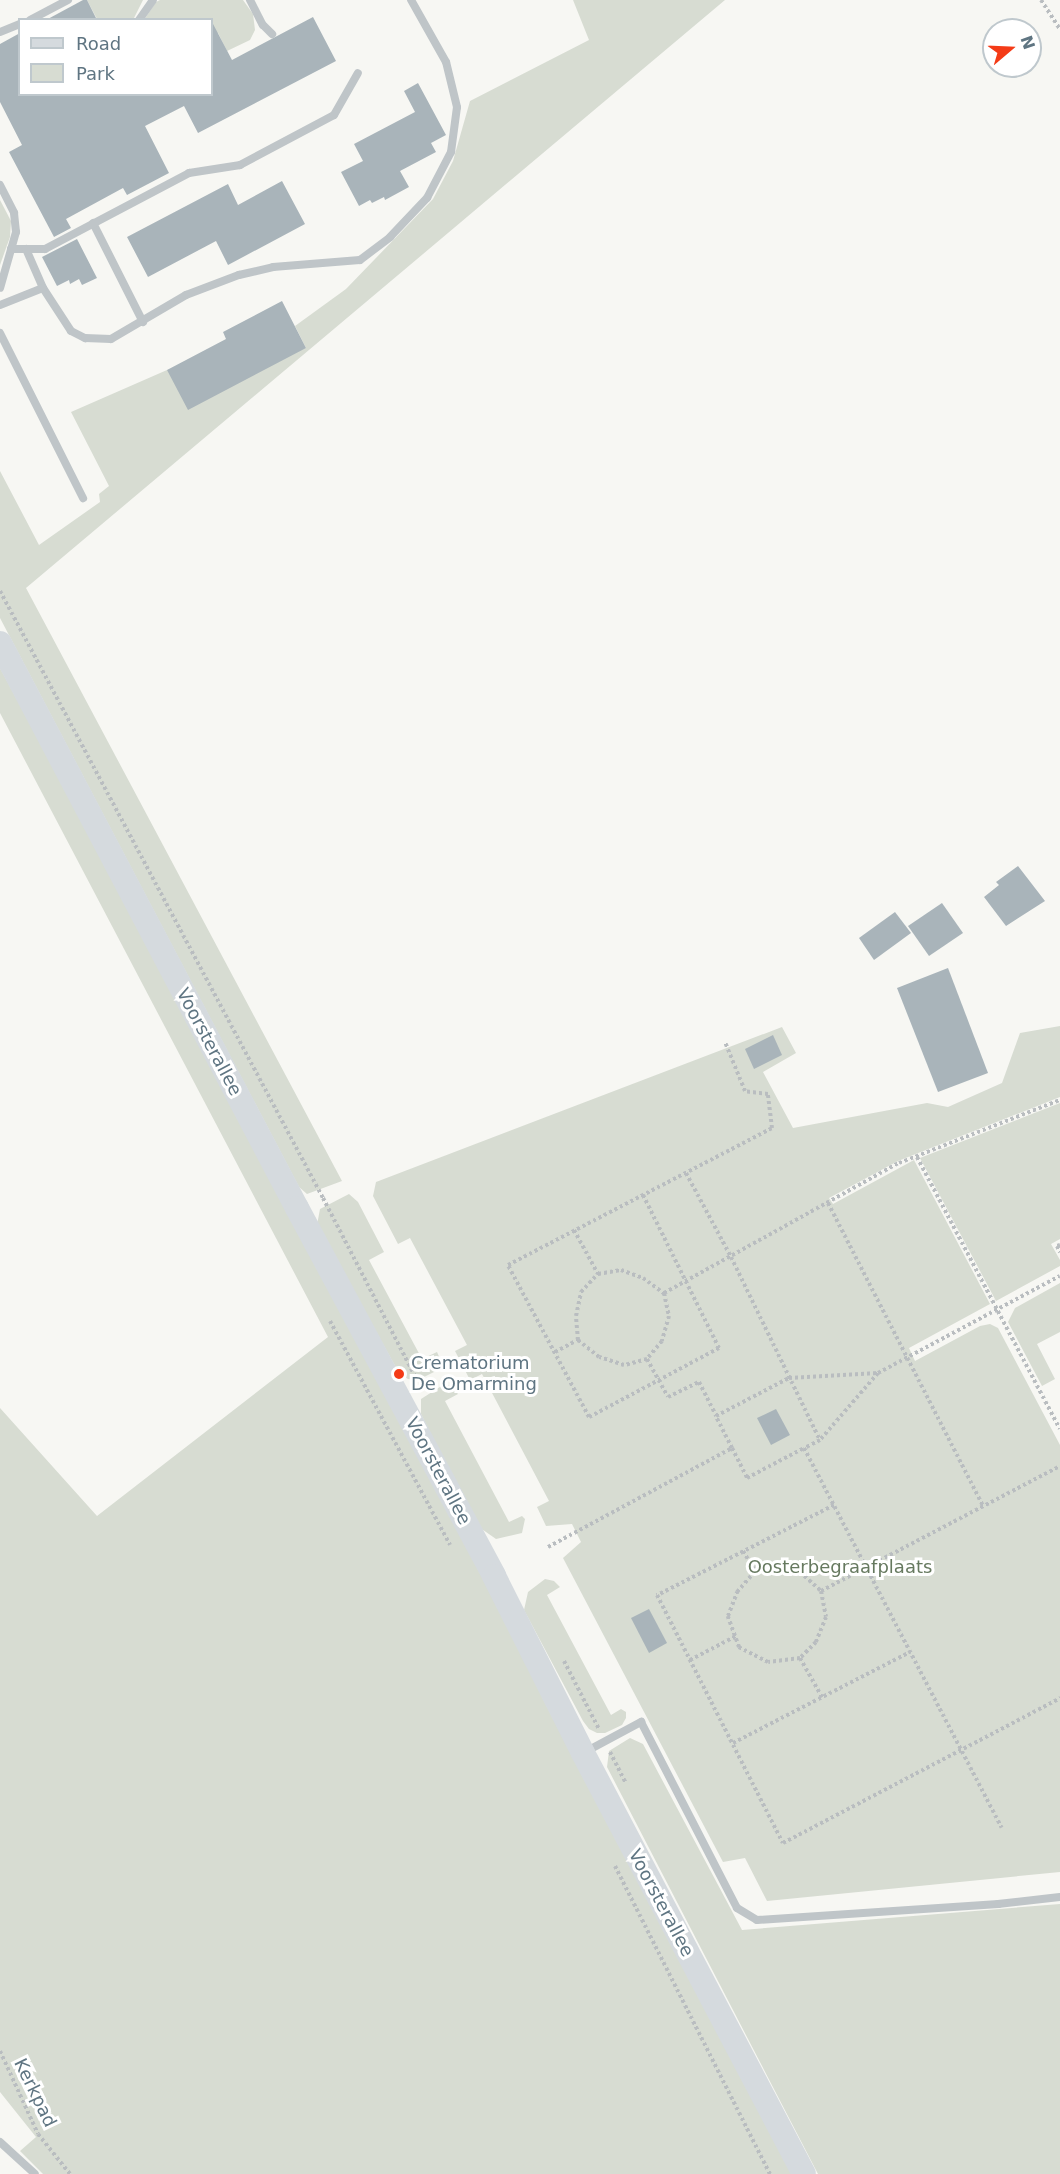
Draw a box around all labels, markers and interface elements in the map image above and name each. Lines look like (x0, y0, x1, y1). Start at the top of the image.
legend (18, 18, 213, 96)
north arrow (982, 18, 1042, 78)
text: Road (76, 33, 121, 54)
text: N (1016, 33, 1039, 52)
text: Park (76, 63, 115, 84)
street label: Voorsterallee (172, 985, 246, 1099)
place label: Crematorium De Omarming (411, 1353, 537, 1396)
marker: Crematorium De Omarming (392, 1367, 406, 1381)
street label: Voorsterallee (401, 1414, 475, 1528)
park label: Oosterbegraafplaats (748, 1556, 932, 1578)
street label: Voorsterallee (624, 1846, 698, 1960)
street label: Kerkpad (9, 2055, 61, 2131)

